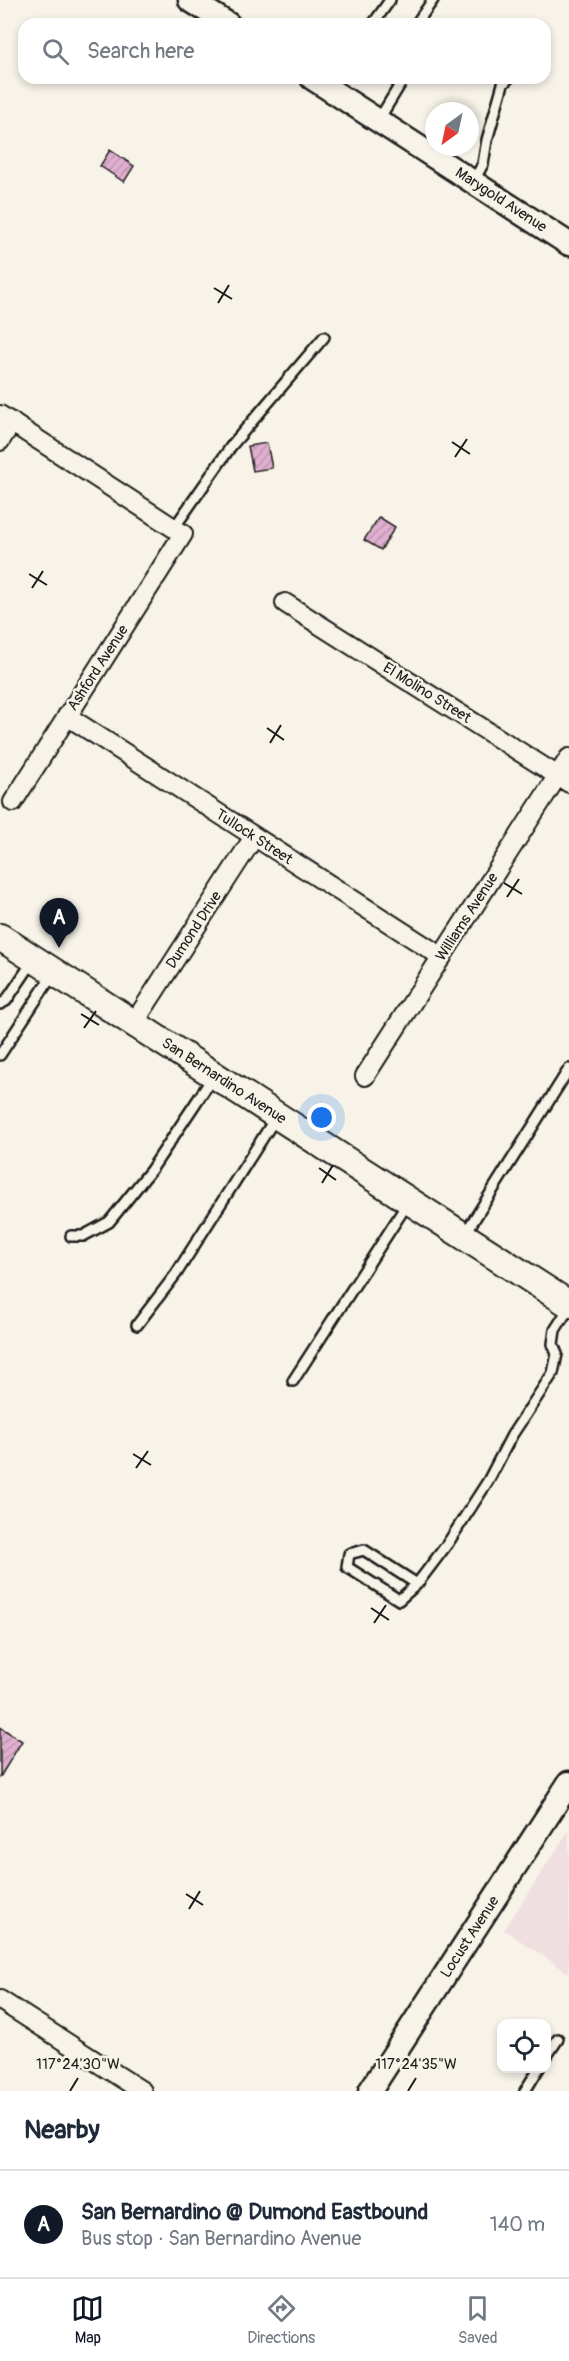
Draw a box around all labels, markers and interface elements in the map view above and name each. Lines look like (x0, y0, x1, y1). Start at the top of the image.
search box (18, 18, 551, 84)
icon: search (39, 35, 72, 68)
text: Search here (87, 37, 194, 65)
north arrow (425, 102, 479, 156)
street label: Marygold Avenue (452, 163, 551, 237)
street label: Ashford Avenue (63, 621, 133, 714)
street label: El Molino Street (379, 658, 475, 728)
street label: Tullock Street (212, 805, 297, 870)
street label: Williams Avenue (431, 869, 503, 965)
street label: Dumond Drive (162, 887, 226, 972)
pin: A (40, 898, 78, 948)
street label: San Bernardino Avenue (158, 1034, 290, 1129)
your location (307, 1103, 336, 1132)
street label: Locust Avenue (436, 1892, 504, 1982)
map controls (497, 2019, 551, 2073)
button: locate (497, 2019, 551, 2073)
text: 117°24'30"W (36, 2055, 120, 2074)
text: 117°24'35"W (375, 2055, 457, 2074)
text: Nearby (24, 2114, 100, 2146)
text: San Bernardino @ Dumond Eastbound (81, 2198, 428, 2226)
text: A (37, 2212, 50, 2237)
text: 140 m (490, 2212, 545, 2237)
text: Bus stop · San Bernardino Avenue (81, 2226, 361, 2251)
tab: Map (71, 2292, 104, 2348)
tab: Directions (247, 2292, 315, 2348)
tab: Saved (458, 2292, 498, 2348)

